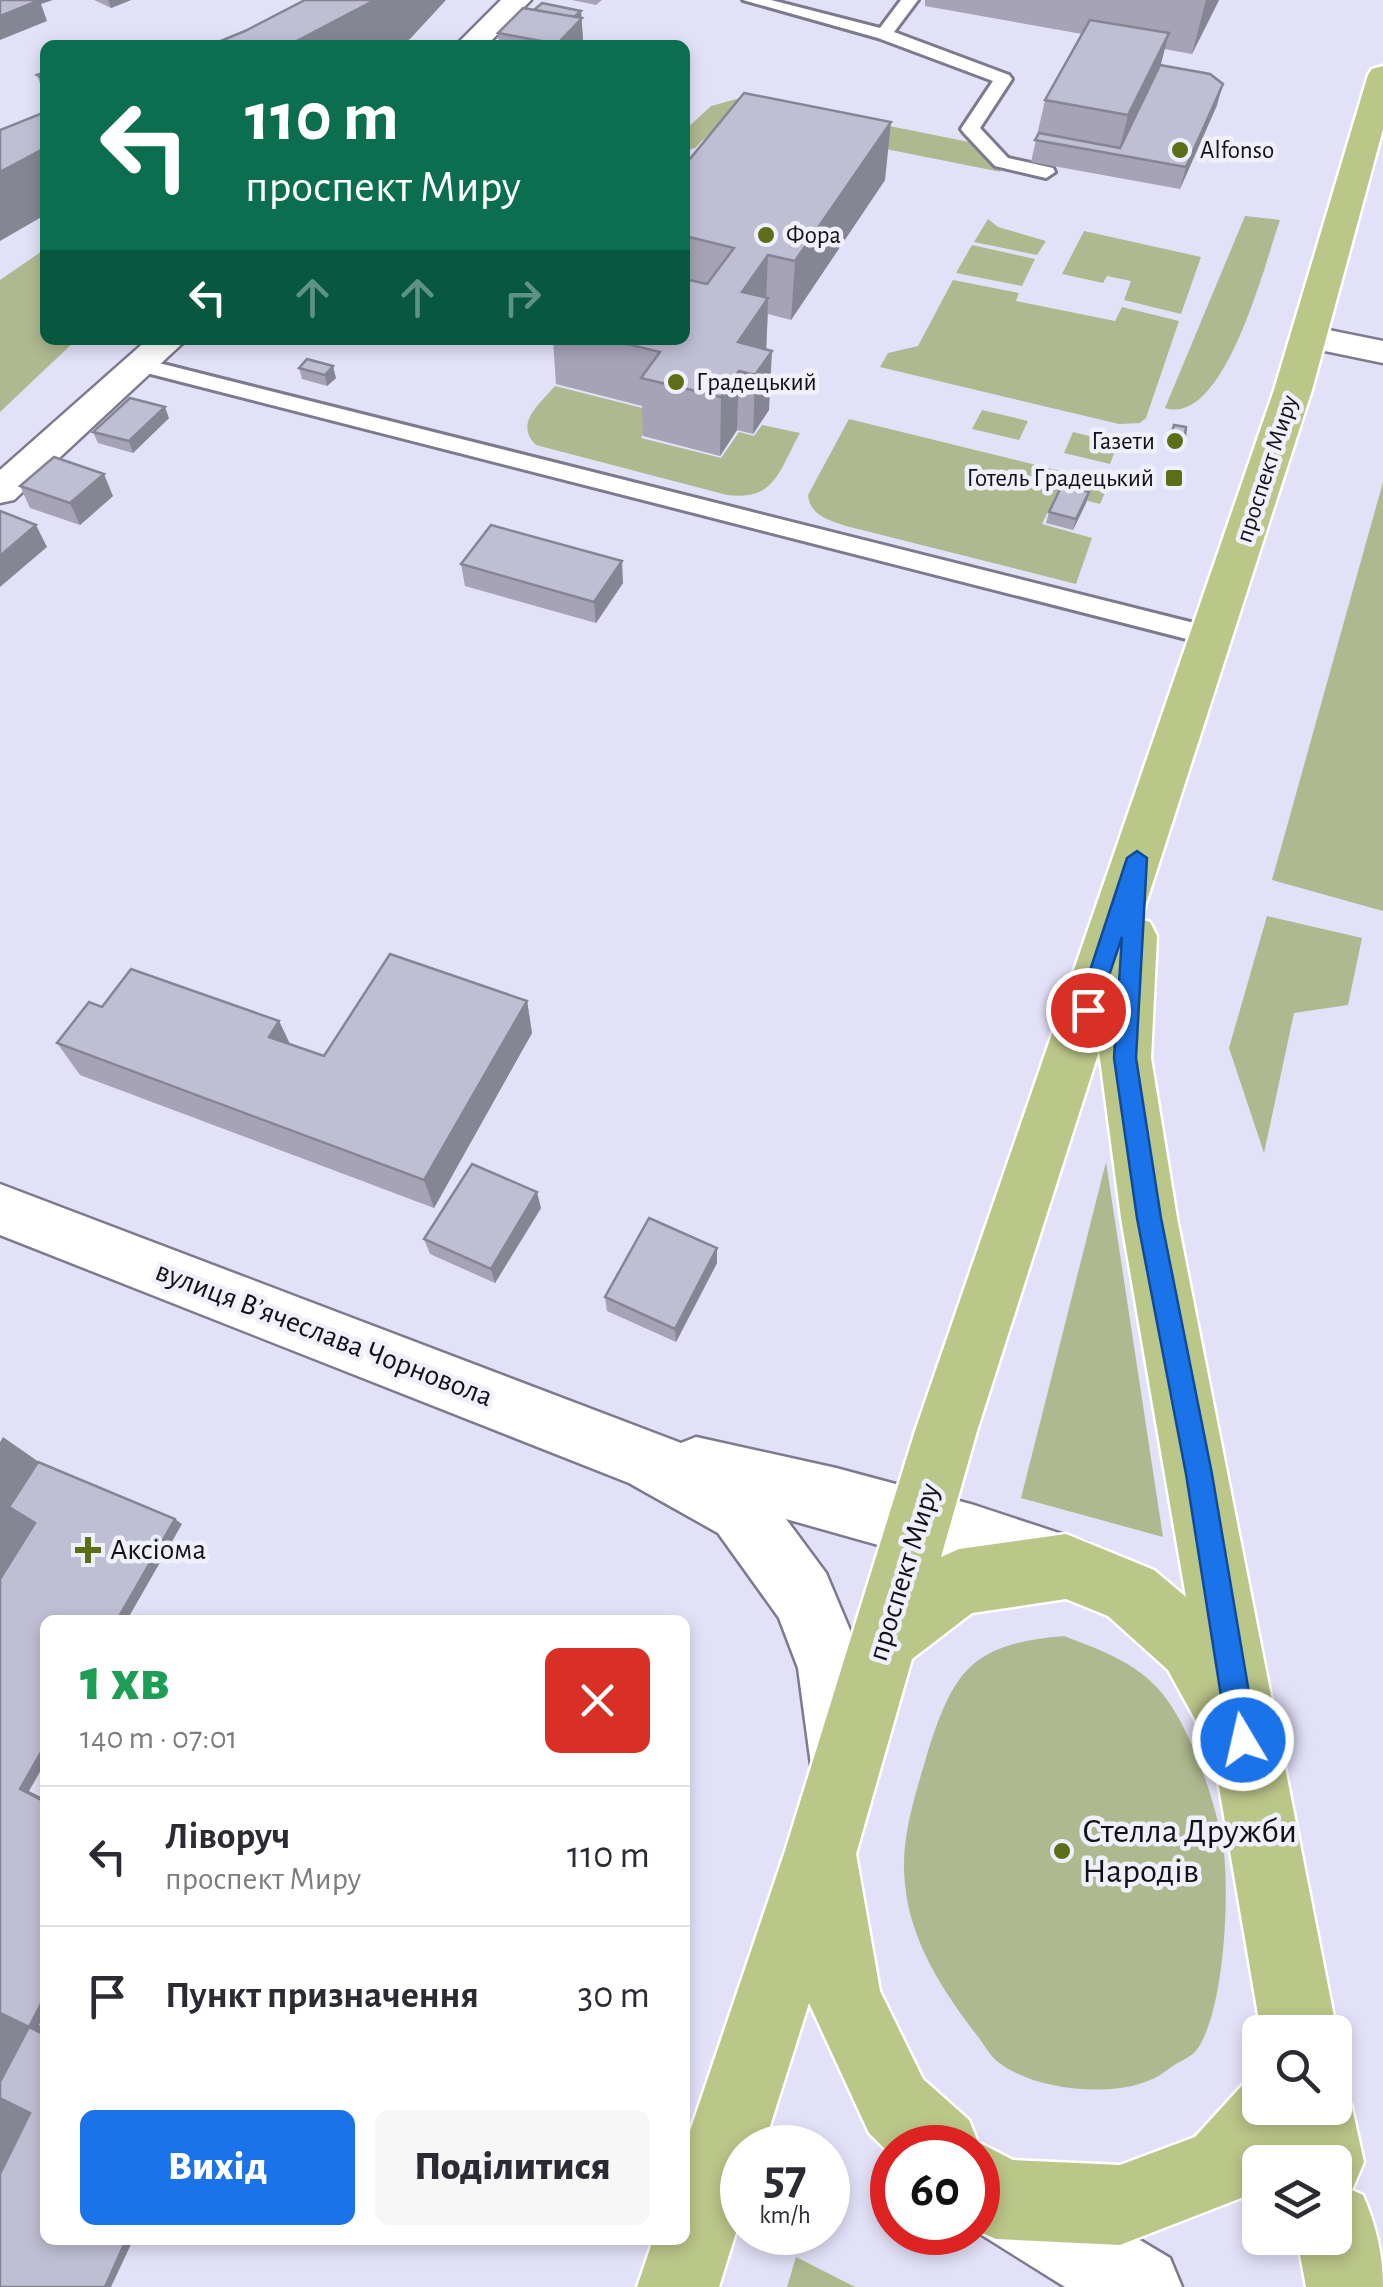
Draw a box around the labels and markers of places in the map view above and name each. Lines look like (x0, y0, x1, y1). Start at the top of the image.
place label: Alfonso (1200, 138, 1274, 163)
marker: Alfonso (1169, 139, 1191, 161)
place label: Фора (786, 223, 841, 248)
marker: Фора (755, 224, 777, 246)
place label: Градецький (696, 370, 817, 395)
marker: Градецький (665, 371, 687, 393)
place label: Газети (1091, 429, 1155, 454)
marker: Газети (1164, 430, 1186, 452)
place label: Готель Градецький (967, 466, 1154, 491)
marker: Готель Градецький (1163, 467, 1185, 489)
pin (1046, 968, 1131, 1053)
place label: Аксіома (110, 1535, 206, 1565)
marker: Аксіома (75, 1537, 101, 1563)
place label: Стелла Дружби Народiв (1082, 1814, 1297, 1889)
marker: Стелла Дружби Народiв (1051, 1840, 1073, 1862)

